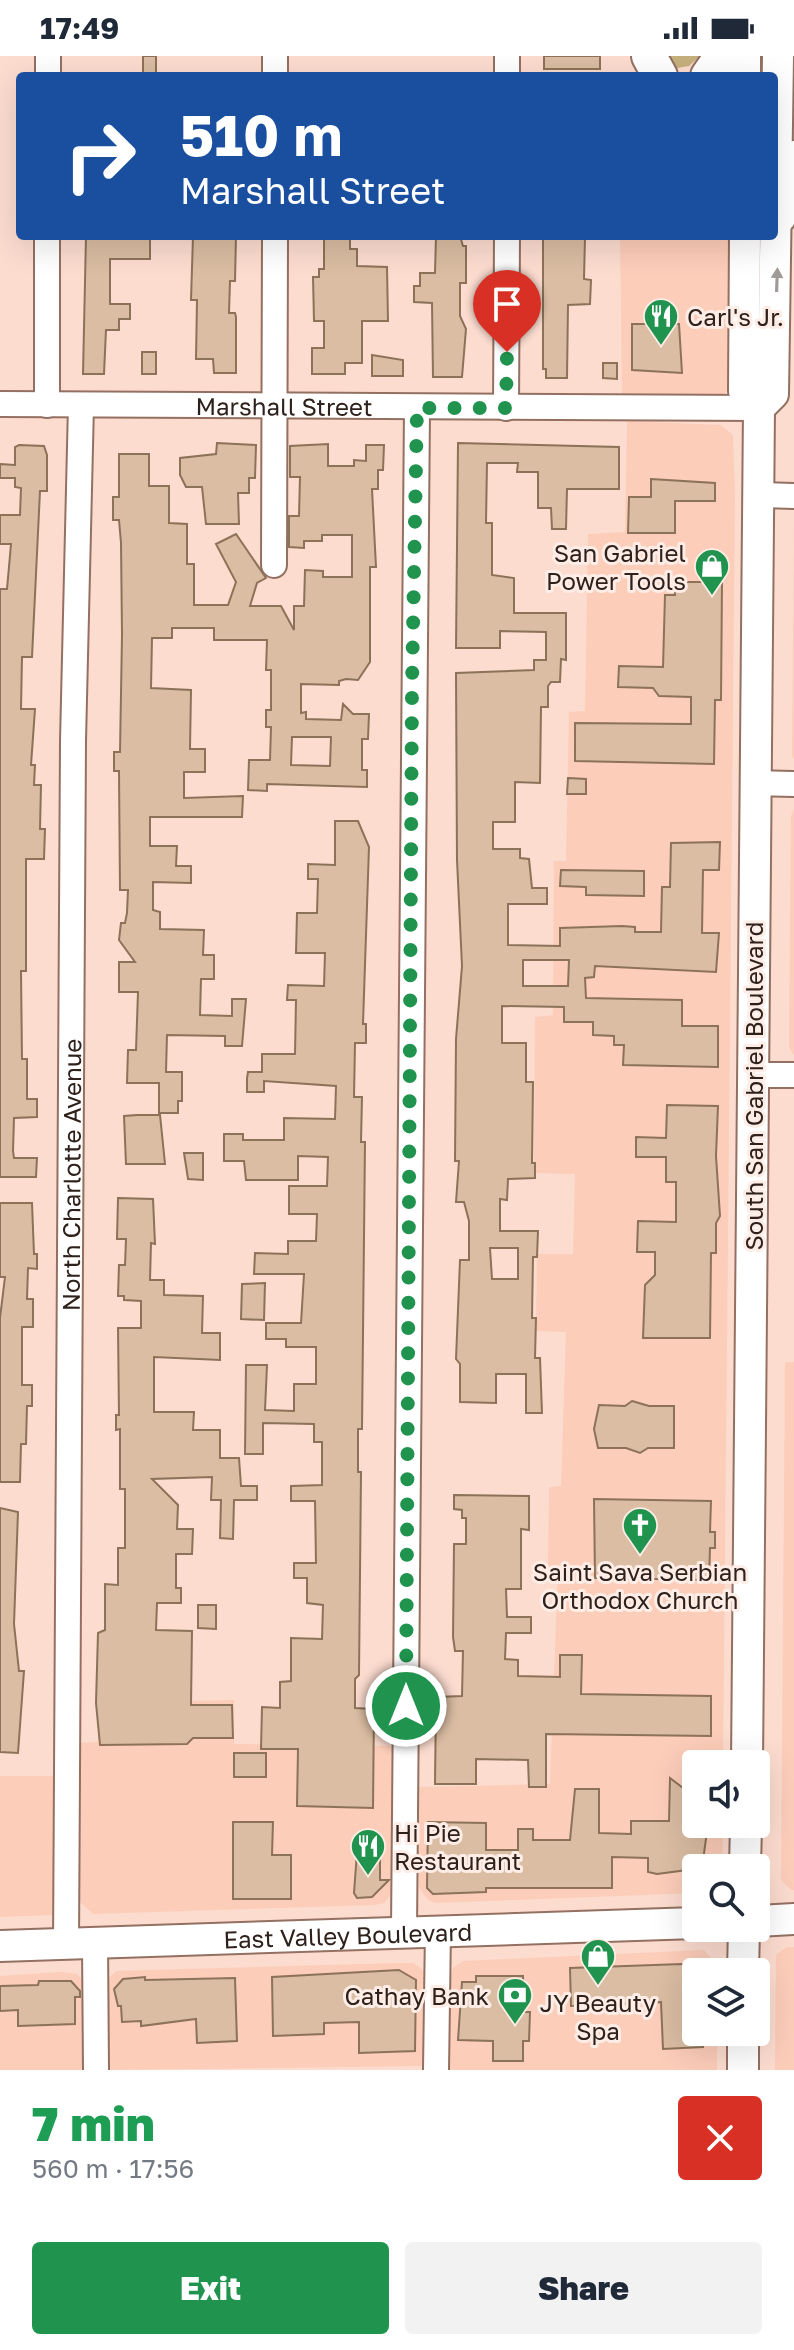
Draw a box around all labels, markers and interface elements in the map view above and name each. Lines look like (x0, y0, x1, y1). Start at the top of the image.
text: 17:49 (40, 10, 119, 46)
text: 510 m (180, 101, 342, 168)
icon: right (48, 104, 152, 208)
text: Marshall Street (180, 169, 446, 212)
one-way arrow (770, 267, 783, 292)
pin (473, 270, 541, 352)
icon: arrive (485, 282, 529, 326)
restaurant icon: Carl's Jr. (642, 297, 680, 347)
place label: Carl's Jr. (687, 302, 784, 331)
street label: Marshall Street (195, 391, 373, 420)
place label: San Gabriel Power Tools (546, 538, 686, 595)
shop icon: San Gabriel Power Tools (693, 547, 731, 597)
street label: South San Gabriel Boulevard (739, 922, 768, 1251)
street label: North Charlotte Avenue (55, 1039, 86, 1311)
church icon: Saint Sava Serbian Orthodox Church (621, 1506, 659, 1556)
place label: Saint Sava Serbian Orthodox Church (533, 1557, 747, 1614)
position arrow (364, 1664, 448, 1748)
map controls (682, 1750, 770, 2046)
button: sound (682, 1750, 770, 1838)
place label: Hi Pie Restaurant (394, 1818, 521, 1875)
restaurant icon: Hi Pie Restaurant (349, 1827, 387, 1877)
button: search (682, 1854, 770, 1942)
street label: East Valley Boulevard (223, 1916, 473, 1953)
shop icon: JY Beauty Spa (579, 1937, 617, 1987)
button: layers (682, 1958, 770, 2046)
bank icon: Cathay Bank (496, 1976, 534, 2026)
place label: Cathay Bank (345, 1981, 489, 2010)
place label: JY Beauty Spa (540, 1988, 656, 2045)
text: 7 min (32, 2094, 155, 2152)
button: close (678, 2096, 762, 2180)
text: 560 m · 17:56 (32, 2153, 194, 2184)
button: Exit (32, 2242, 389, 2334)
button: Share (405, 2242, 762, 2334)

